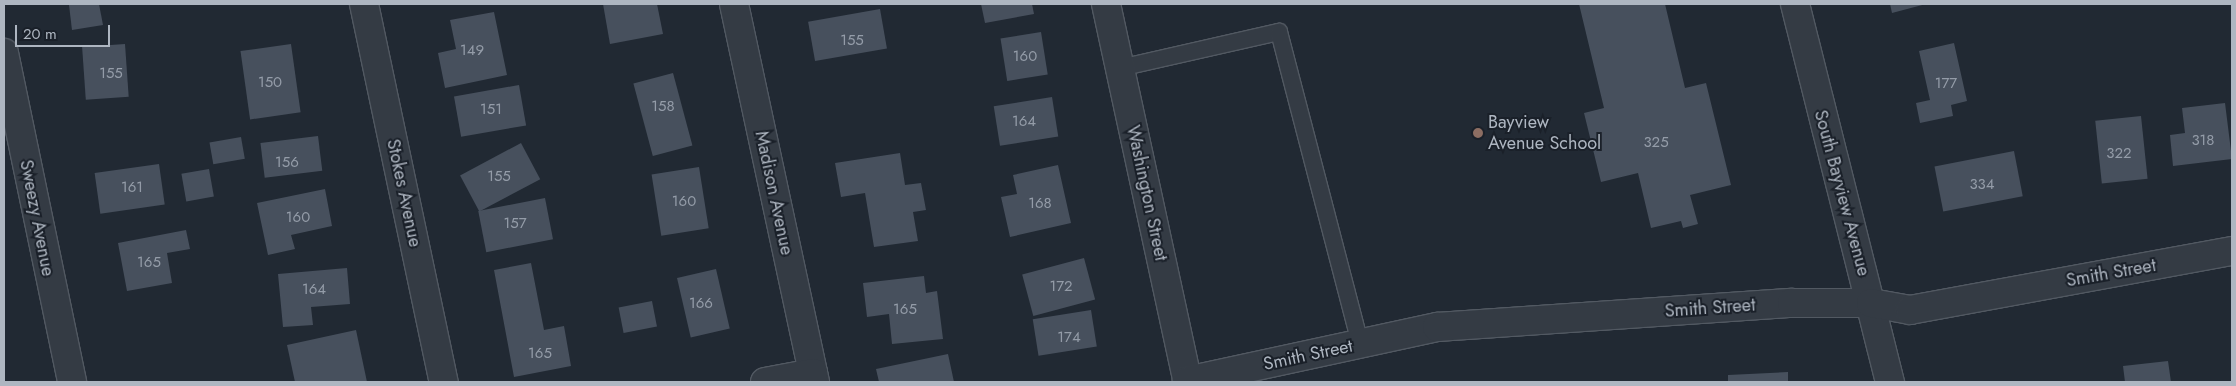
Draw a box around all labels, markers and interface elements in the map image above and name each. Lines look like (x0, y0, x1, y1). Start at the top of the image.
scale bar (18, 15, 112, 47)
text: 20 m (23, 23, 57, 45)
house number: 155 (840, 32, 864, 50)
house number: 149 (460, 42, 484, 60)
house number: 160 (1013, 48, 1037, 66)
house number: 155 (99, 65, 123, 83)
house number: 150 (258, 74, 282, 92)
house number: 177 (1935, 75, 1957, 93)
house number: 158 (651, 98, 675, 116)
house number: 151 (480, 101, 502, 119)
street label: South Bayview Avenue (1809, 108, 1875, 278)
place label: Bayview Avenue School (1488, 112, 1601, 154)
house number: 164 (1012, 113, 1036, 131)
street label: Washington Street (1122, 123, 1172, 263)
marker: Bayview Avenue School (1472, 127, 1484, 139)
street label: Madison Avenue (750, 129, 798, 257)
house number: 318 (2191, 132, 2215, 150)
house number: 325 (1643, 134, 1669, 152)
street label: Stokes Avenue (382, 137, 426, 249)
house number: 322 (2106, 145, 2132, 163)
house number: 156 (275, 154, 299, 172)
street label: Sweezy Avenue (15, 158, 59, 278)
house number: 155 (487, 168, 511, 186)
house number: 334 (1969, 176, 1995, 194)
house number: 161 (121, 179, 143, 197)
house number: 160 (672, 193, 696, 211)
house number: 168 (1028, 195, 1052, 213)
house number: 160 (286, 209, 310, 227)
house number: 157 (503, 215, 527, 233)
house number: 165 (137, 254, 161, 272)
street label: Smith Street (2064, 254, 2158, 292)
house number: 172 (1049, 278, 1073, 296)
house number: 164 (302, 281, 326, 299)
street label: Smith Street (1664, 294, 1756, 322)
house number: 166 (689, 295, 713, 313)
house number: 165 (893, 301, 917, 319)
house number: 174 (1057, 329, 1081, 347)
street label: Smith Street (1261, 335, 1355, 375)
house number: 165 (528, 345, 552, 363)

